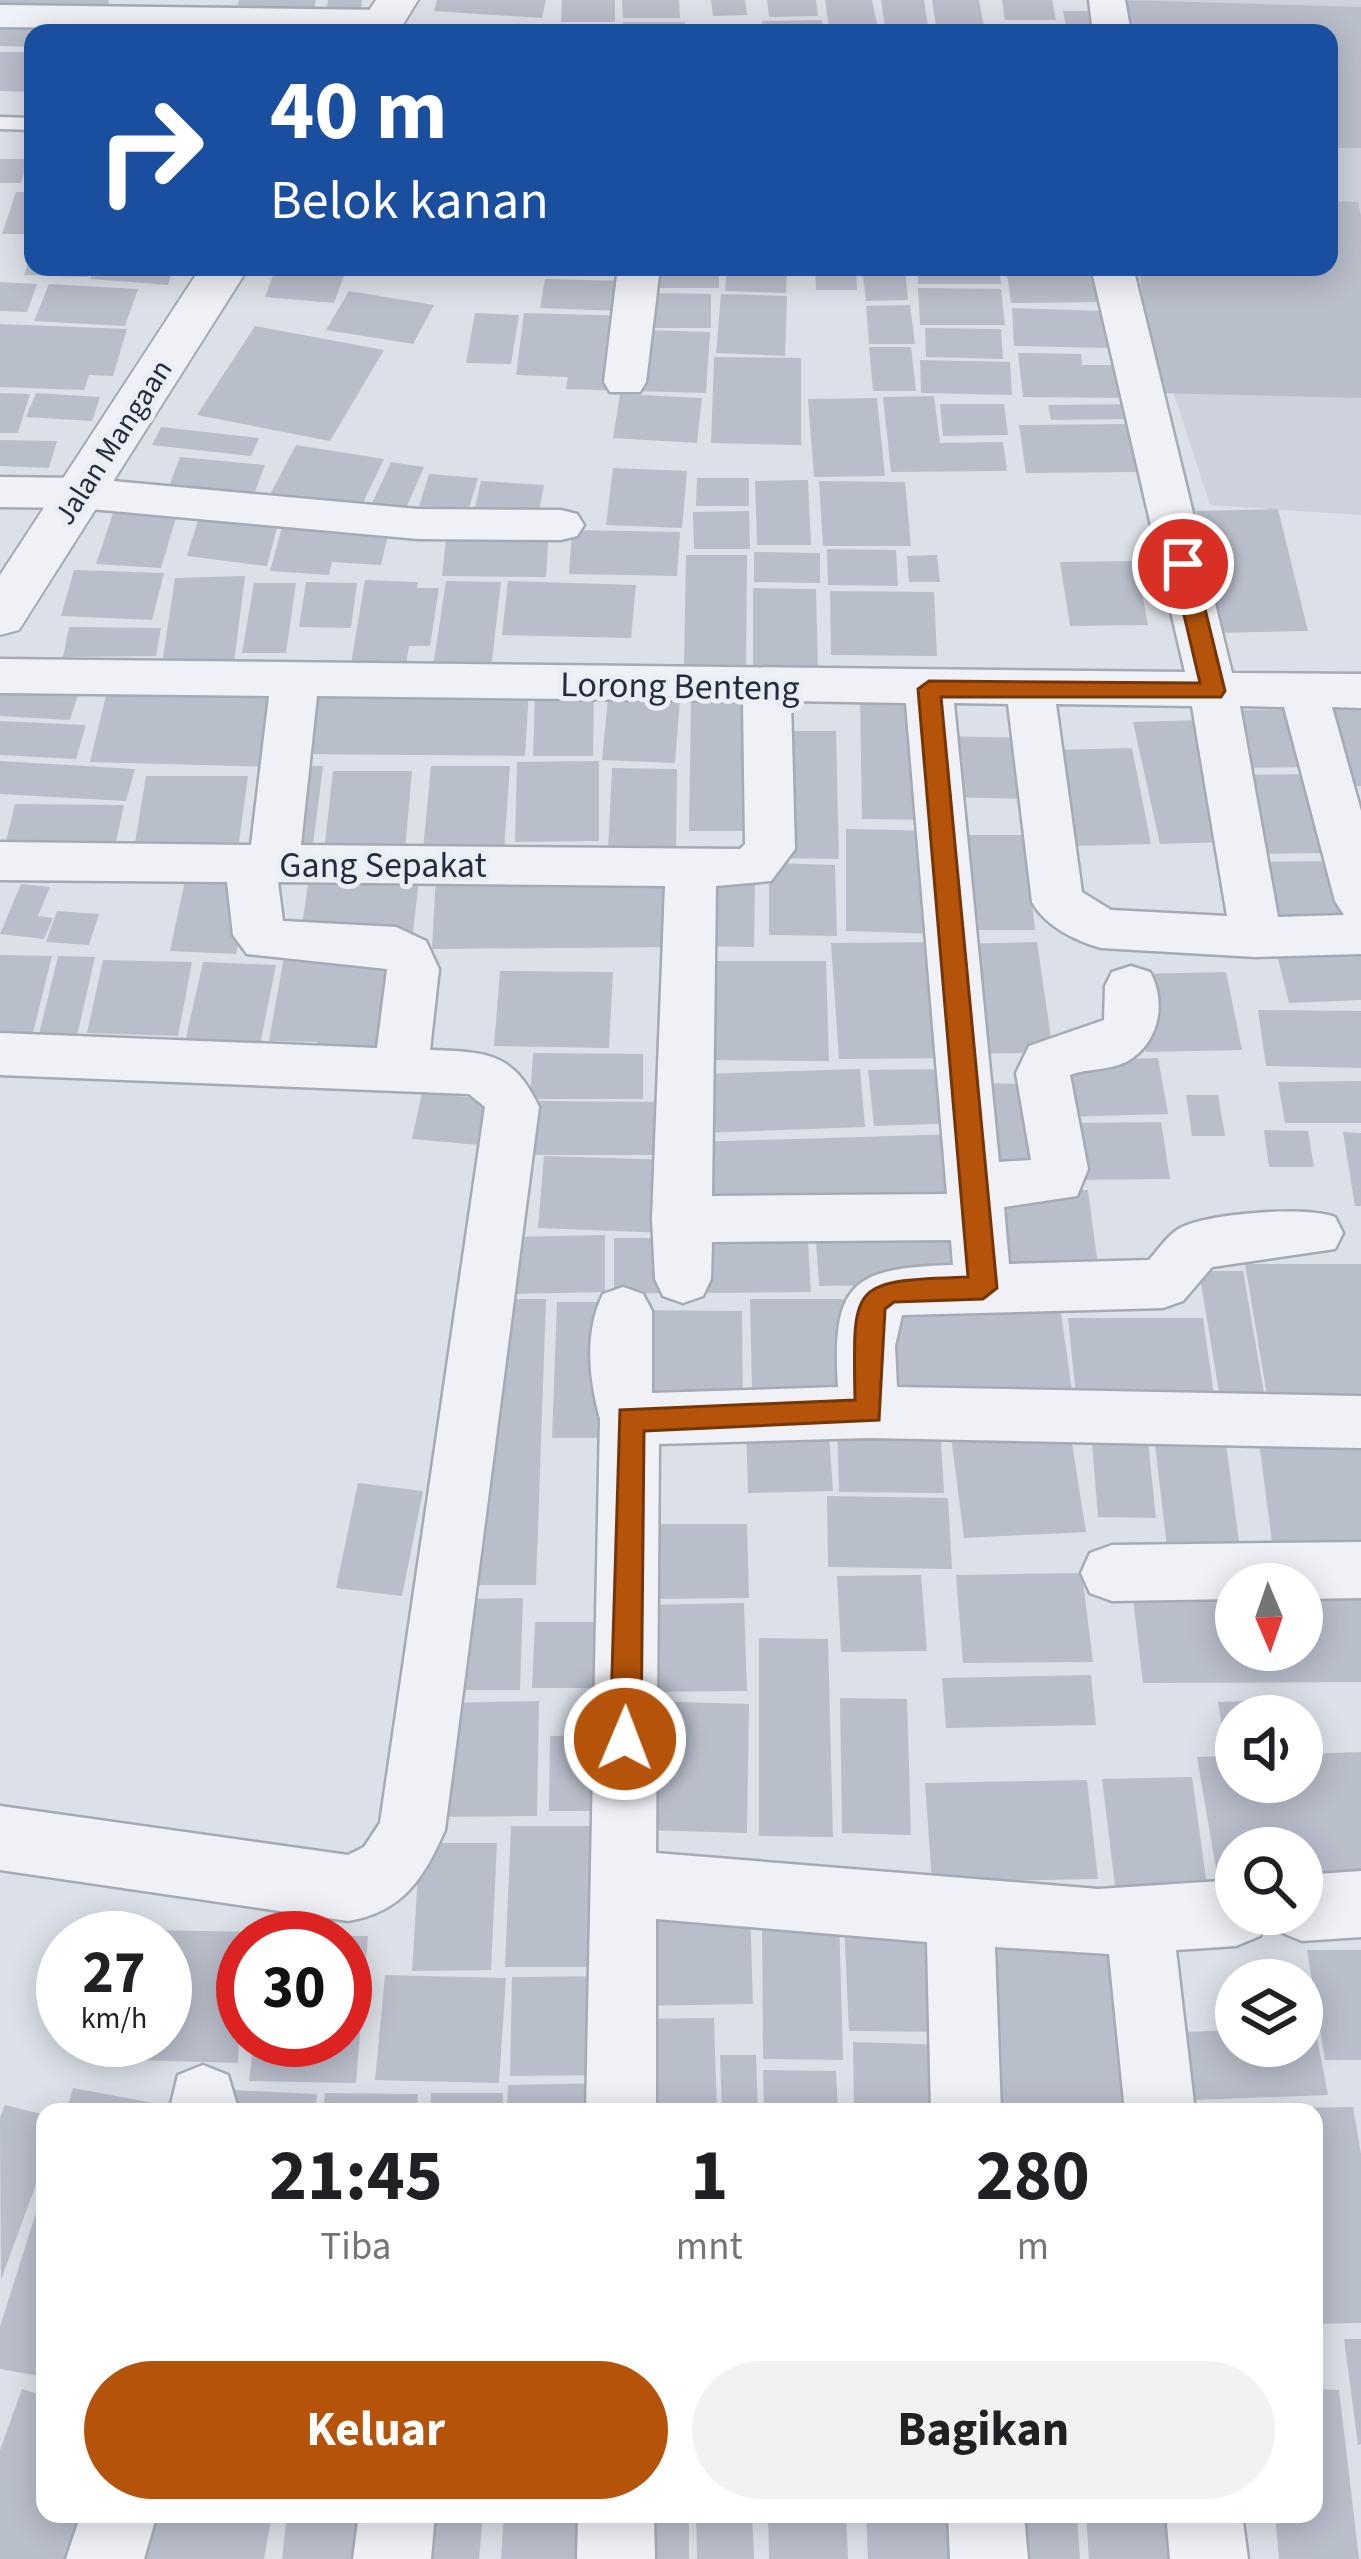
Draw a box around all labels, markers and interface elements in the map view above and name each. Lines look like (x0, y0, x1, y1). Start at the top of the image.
text: 40 m (270, 52, 448, 172)
icon: right (72, 72, 228, 228)
text: Belok kanan (270, 163, 549, 240)
street label: Jalan Mangaan (44, 351, 183, 533)
pin (1132, 513, 1234, 615)
icon: arrive (1150, 531, 1216, 597)
street label: Lorong Benteng (560, 659, 800, 714)
street label: Gang Sepakat (279, 840, 487, 891)
north arrow (1215, 1563, 1323, 1671)
map controls (1215, 1563, 1323, 2067)
position arrow (562, 1676, 688, 1802)
button: sound (1215, 1695, 1323, 1803)
button: search (1215, 1827, 1323, 1935)
speed limit sign: 30 (216, 1911, 372, 2067)
text: 27 (82, 1931, 146, 2016)
button: layers (1215, 1959, 1323, 2067)
text: km/h (81, 1997, 147, 2040)
text: 21:45 (269, 2125, 443, 2228)
text: 1 (690, 2125, 728, 2228)
text: 280 (976, 2125, 1090, 2228)
text: Tiba (320, 2219, 392, 2275)
text: mnt (676, 2219, 743, 2275)
text: m (1017, 2219, 1049, 2275)
button: Keluar (84, 2361, 668, 2499)
button: Bagikan (692, 2361, 1275, 2499)

